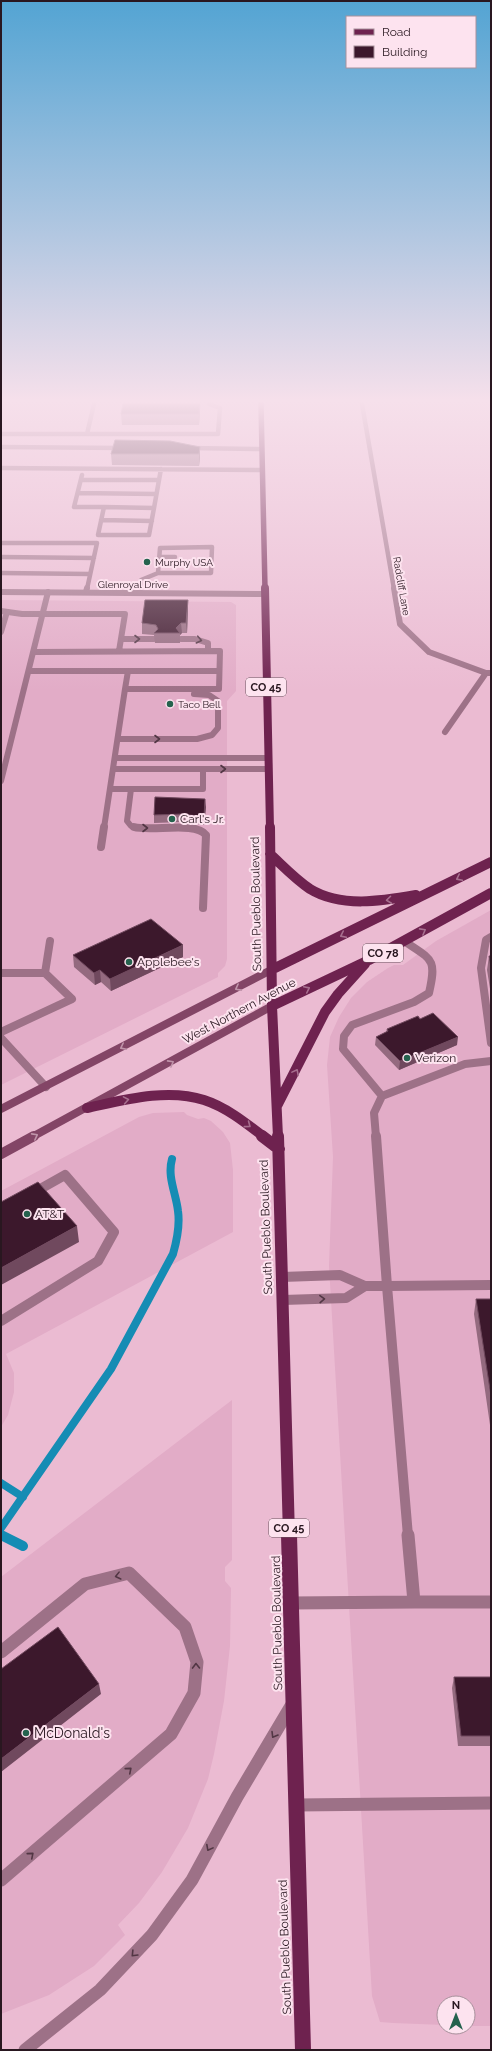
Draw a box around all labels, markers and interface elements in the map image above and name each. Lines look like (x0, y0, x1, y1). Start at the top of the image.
legend (346, 16, 476, 68)
text: Road (382, 25, 411, 39)
text: Building (382, 45, 428, 59)
street label: Radcliff Lane (391, 556, 412, 617)
marker: Murphy USA (142, 557, 152, 567)
place label: Murphy USA (155, 557, 213, 568)
street label: Glenroyal Drive (98, 579, 168, 590)
one-way arrow (134, 635, 140, 643)
one-way arrow (196, 636, 202, 644)
road number: CO 45 (246, 678, 286, 696)
marker: Taco Bell (165, 699, 175, 709)
place label: Taco Bell (178, 699, 221, 710)
one-way arrow (154, 735, 160, 743)
one-way arrow (220, 765, 226, 773)
place label: Carl's Jr. (180, 812, 224, 826)
marker: Carl's Jr. (167, 814, 177, 824)
one-way arrow (142, 824, 148, 832)
street label: South Pueblo Boulevard (248, 836, 264, 972)
one-way arrow (456, 873, 463, 881)
one-way arrow (386, 895, 392, 904)
one-way arrow (419, 928, 426, 935)
one-way arrow (339, 930, 347, 938)
road number: CO 78 (363, 944, 403, 962)
place label: Applebee's (137, 955, 200, 969)
marker: Applebee's (124, 957, 134, 967)
street label: West Northern Avenue (180, 975, 298, 1047)
one-way arrow (235, 983, 243, 991)
one-way arrow (303, 986, 310, 994)
one-way arrow (120, 1042, 127, 1050)
place label: Verizon (415, 1051, 456, 1065)
marker: Verizon (402, 1053, 412, 1063)
one-way arrow (167, 1060, 174, 1067)
one-way arrow (291, 1068, 298, 1076)
one-way arrow (122, 1096, 129, 1105)
one-way arrow (243, 1120, 250, 1127)
one-way arrow (31, 1133, 39, 1141)
street label: South Pueblo Boulevard (257, 1159, 275, 1295)
place label: AT&T (35, 1207, 65, 1221)
marker: AT&T (22, 1209, 32, 1219)
one-way arrow (319, 1295, 325, 1303)
road number: CO 45 (269, 1519, 309, 1537)
street label: South Pueblo Boulevard (269, 1555, 285, 1691)
one-way arrow (114, 1572, 121, 1580)
one-way arrow (192, 1662, 200, 1668)
place label: McDonald's (34, 1725, 110, 1741)
marker: McDonald's (21, 1728, 31, 1738)
one-way arrow (271, 1731, 278, 1738)
one-way arrow (124, 1767, 132, 1774)
one-way arrow (206, 1844, 214, 1851)
one-way arrow (26, 1852, 33, 1859)
street label: South Pueblo Boulevard (276, 1879, 294, 2015)
one-way arrow (131, 1949, 139, 1957)
north arrow (436, 1995, 476, 2035)
text: N (452, 1999, 460, 2012)

